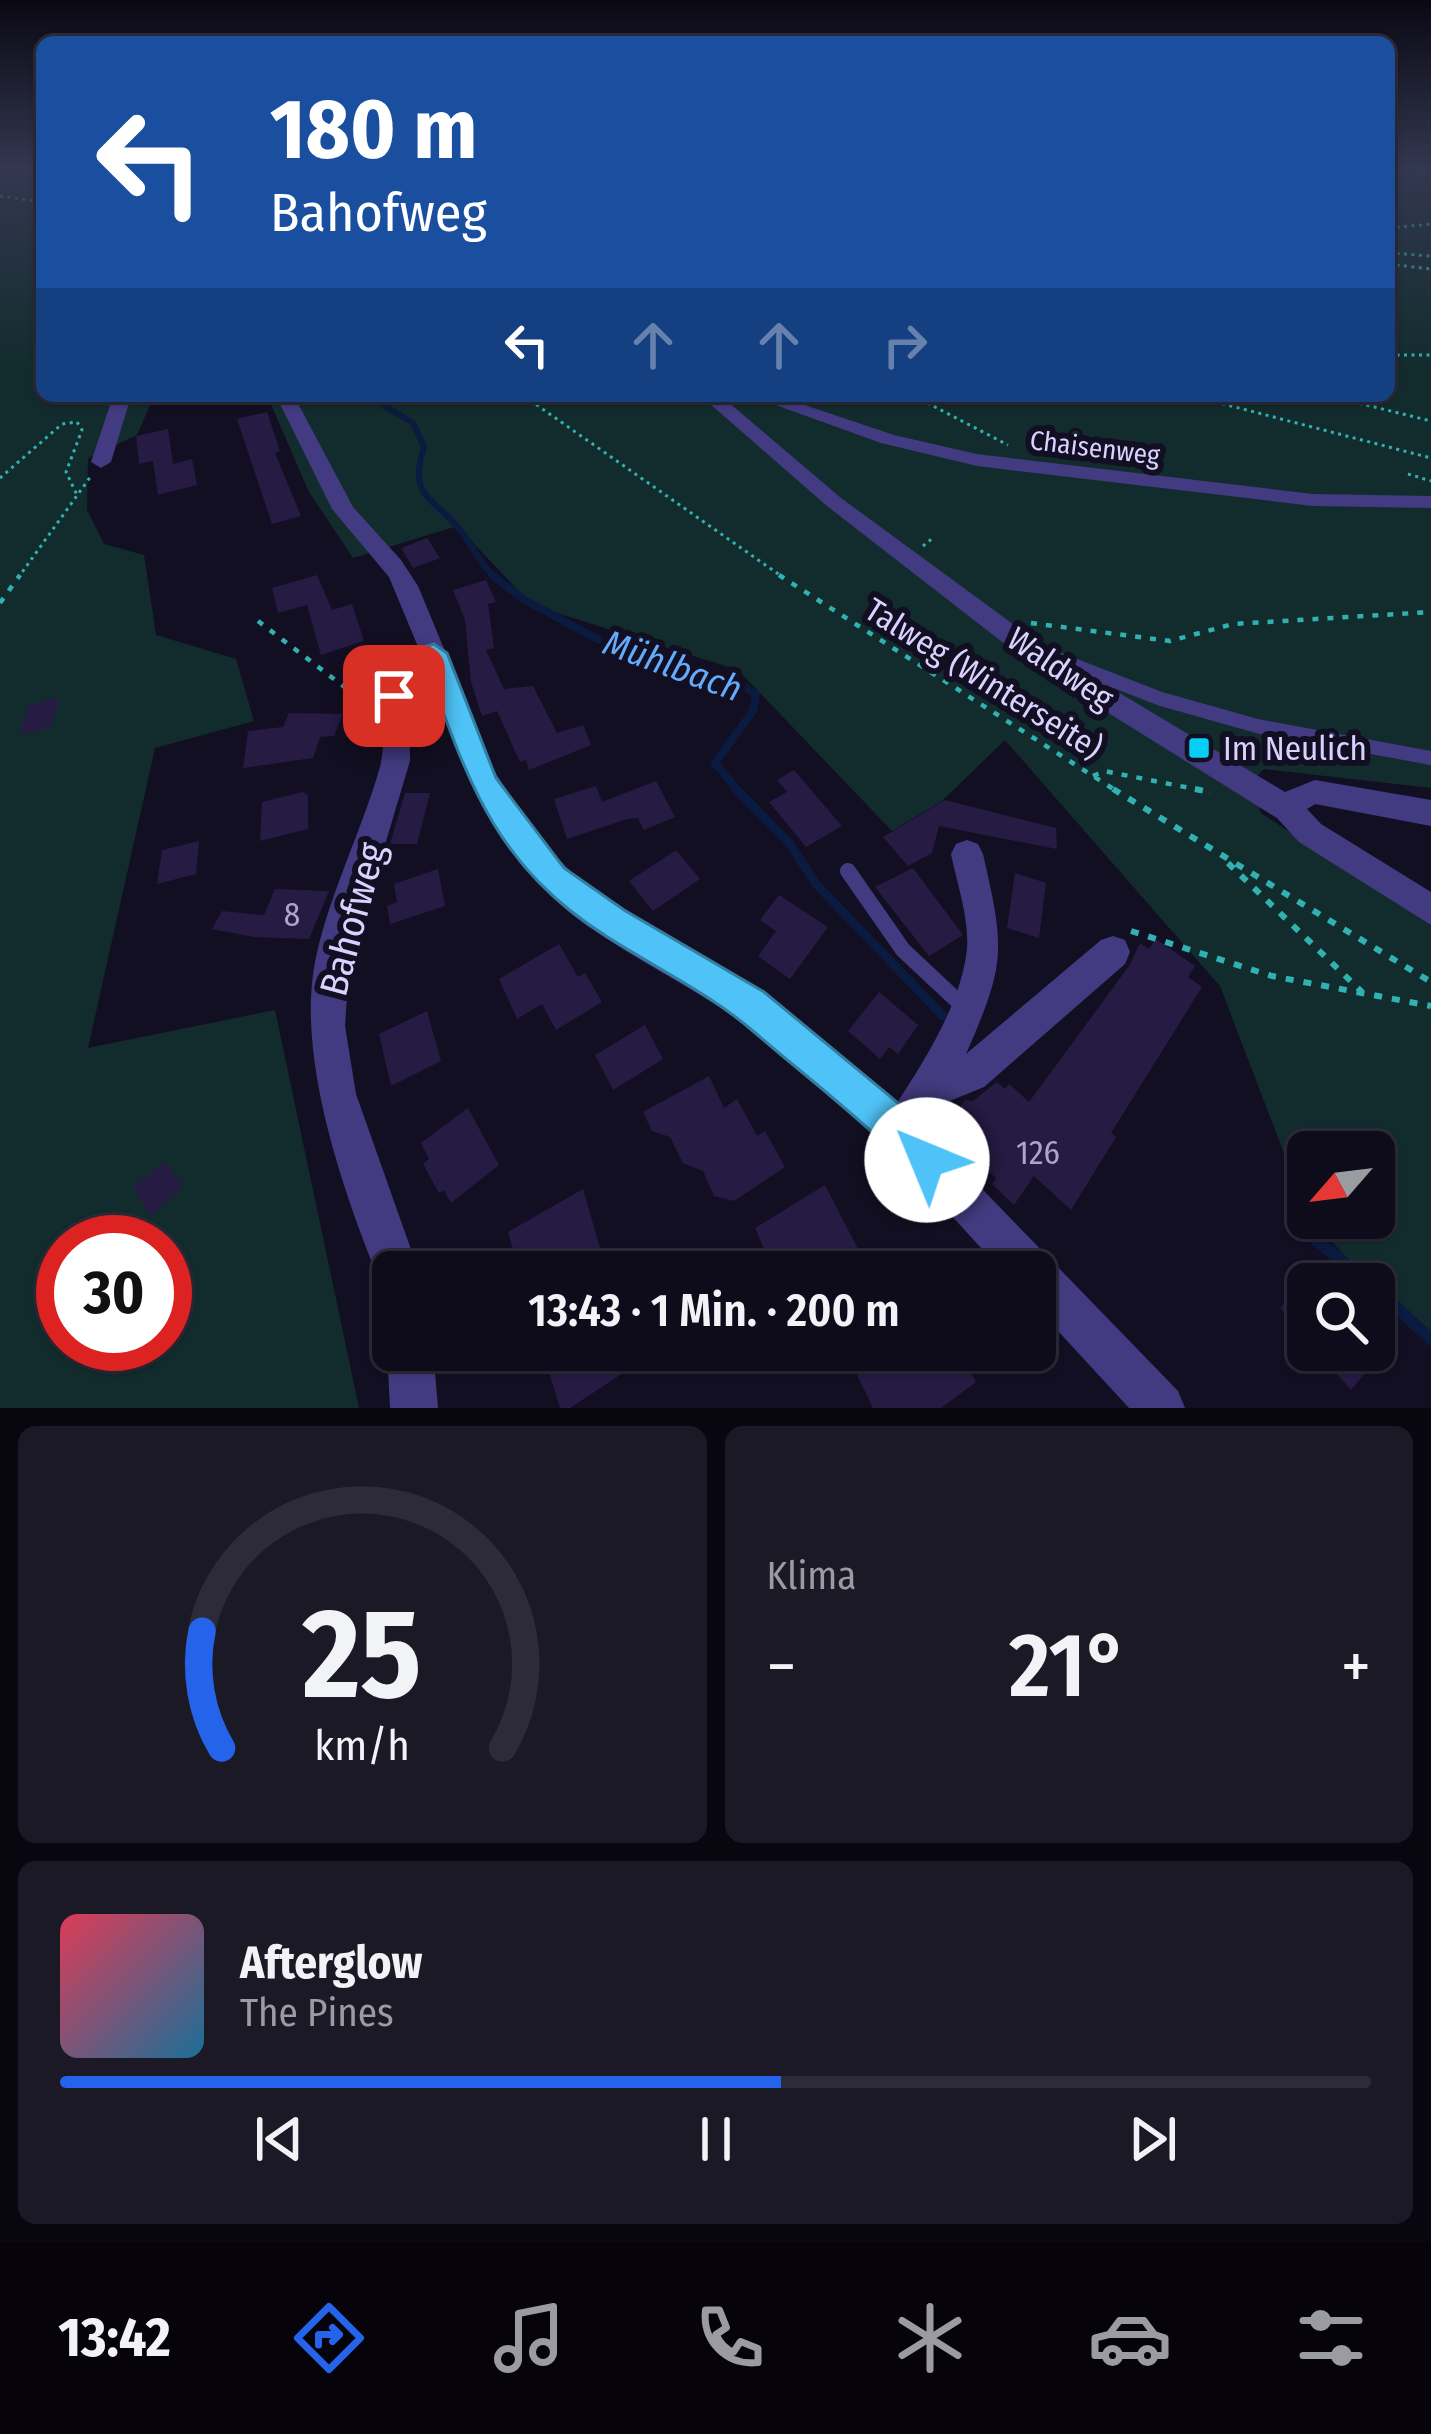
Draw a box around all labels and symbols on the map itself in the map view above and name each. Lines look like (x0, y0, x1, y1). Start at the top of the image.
street label: Chaisenweg (1028, 424, 1162, 472)
street label: Talweg (Winterseite) (857, 590, 1109, 768)
street label: Waldweg (1000, 619, 1121, 719)
water label: Mühlbach (597, 621, 748, 711)
pin (343, 645, 445, 747)
place label: Im Neulich (1223, 729, 1367, 769)
marker: Im Neulich (1186, 735, 1212, 761)
street label: Bahofweg (310, 837, 396, 1001)
house number: 8 (284, 895, 300, 935)
position arrow (864, 1097, 990, 1223)
north arrow (1287, 1131, 1395, 1239)
house number: 126 (1016, 1133, 1060, 1173)
speed limit sign: 30 (36, 1215, 192, 1371)

